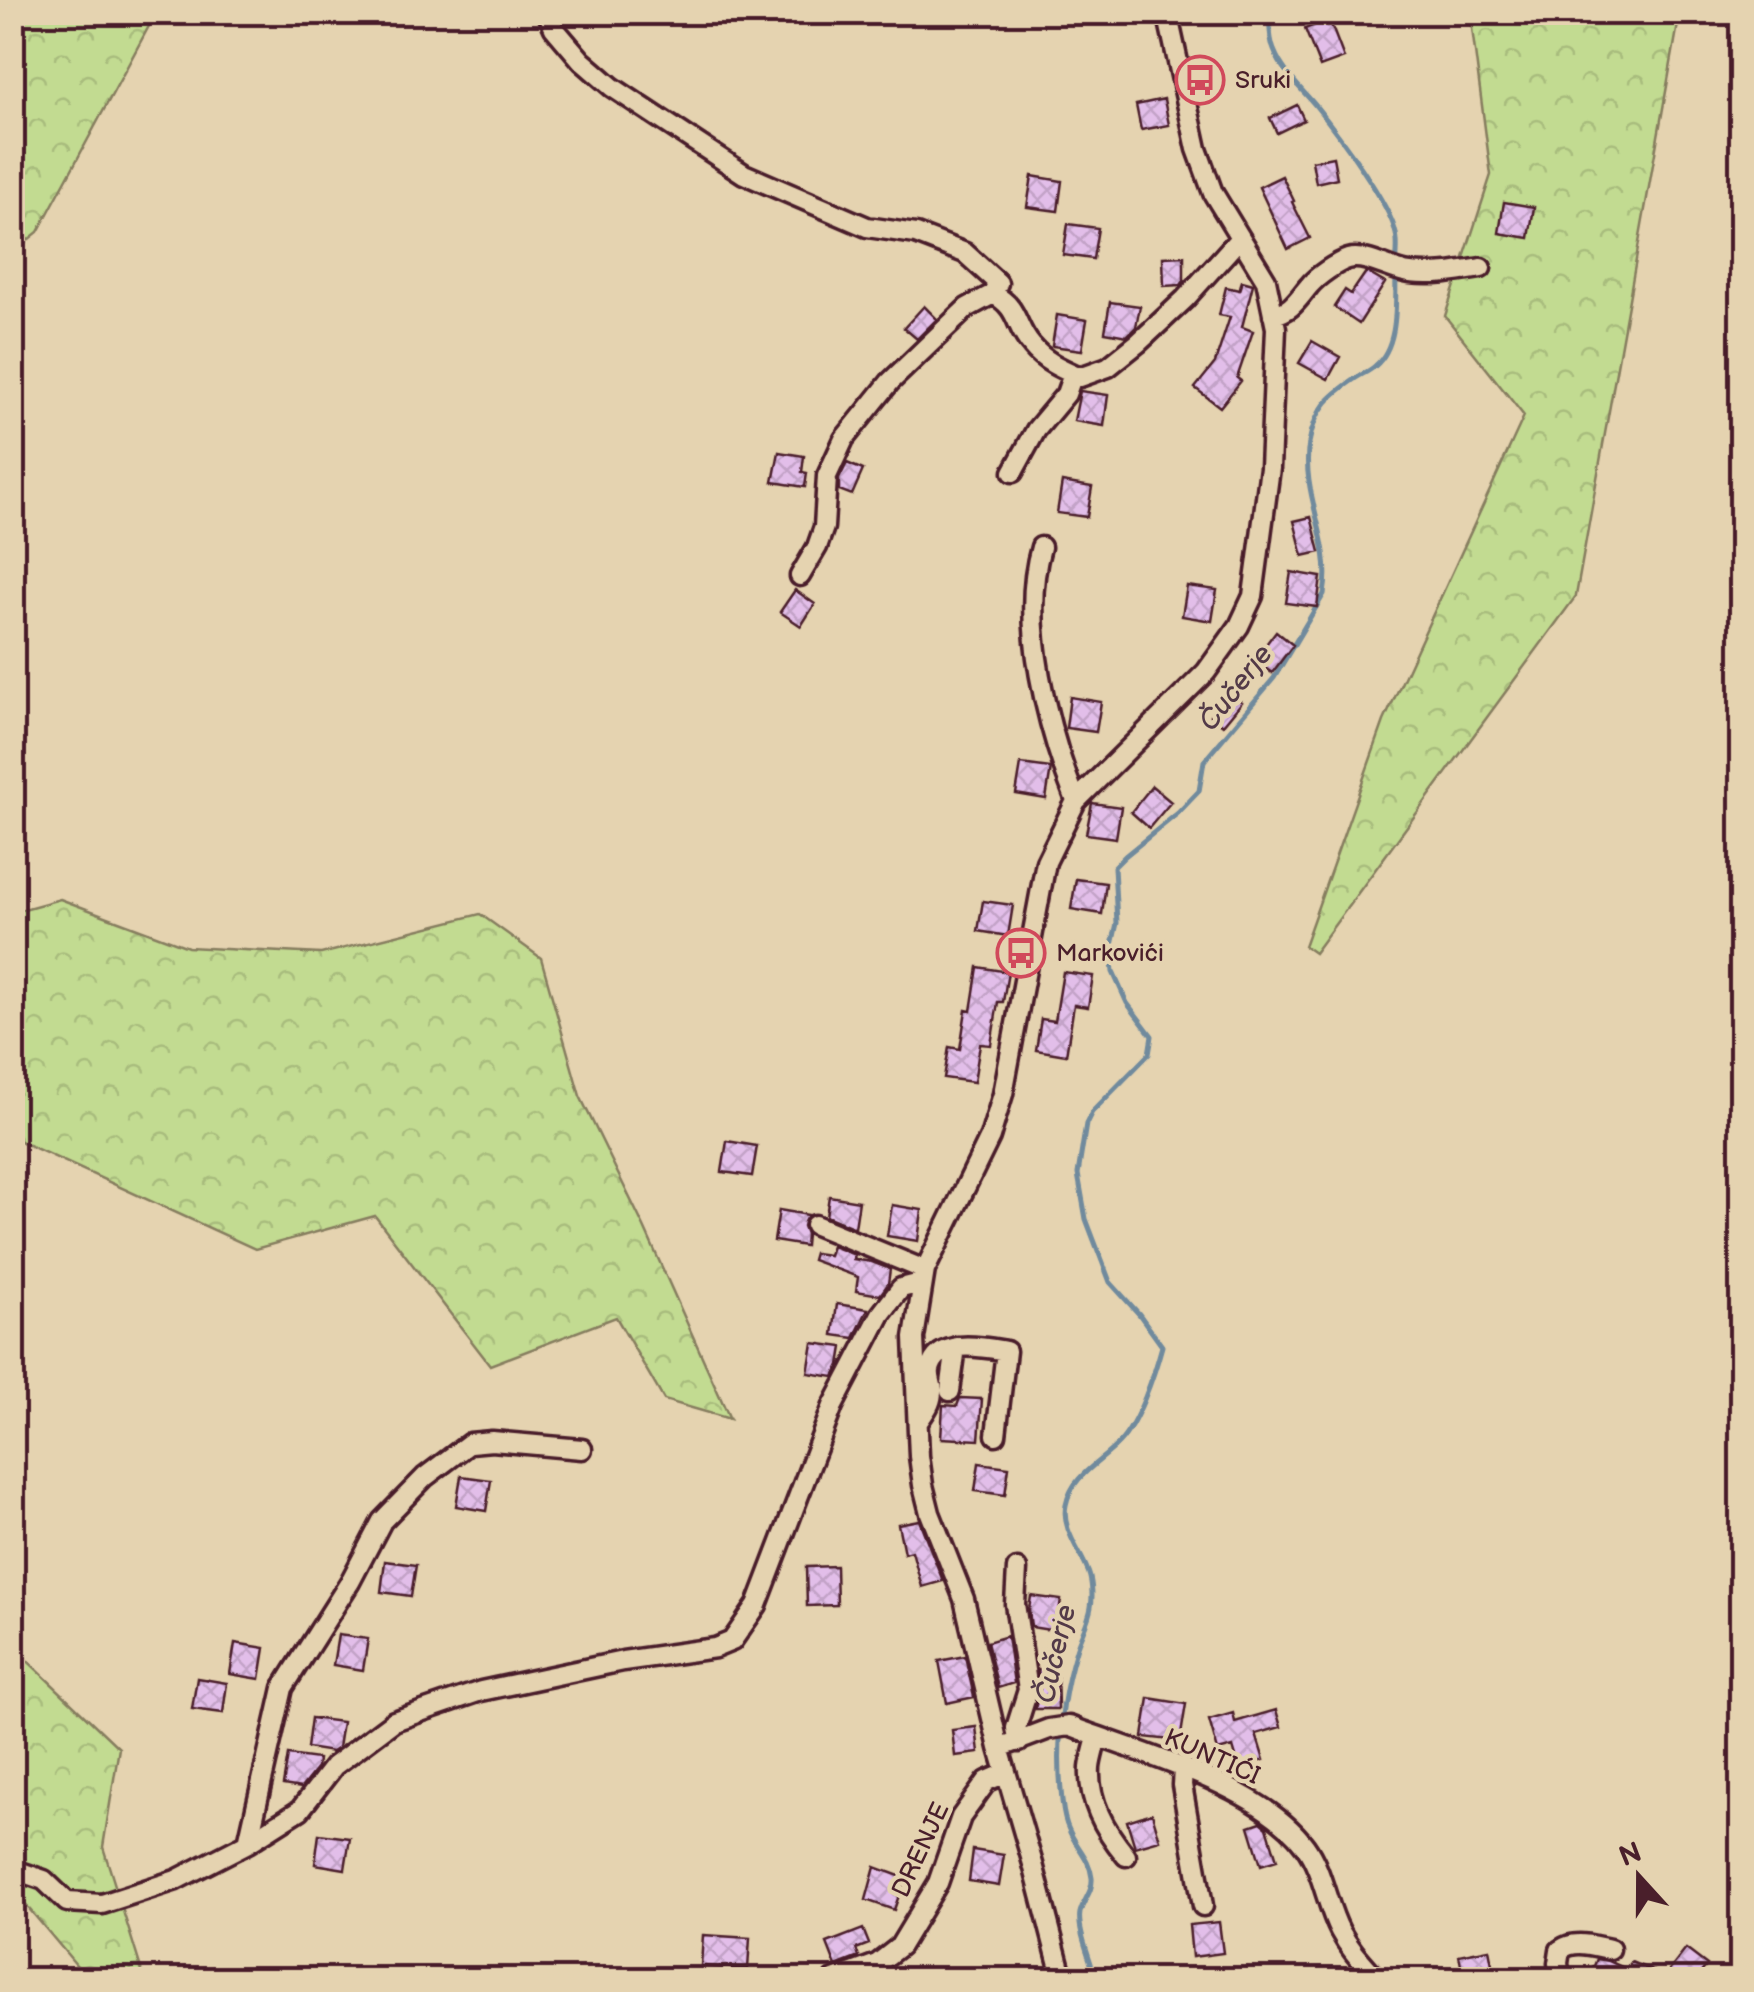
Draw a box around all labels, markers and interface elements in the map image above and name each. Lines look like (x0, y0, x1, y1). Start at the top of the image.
bus stop icon: Sruki (1174, 54, 1226, 106)
place label: Sruki (1235, 65, 1291, 96)
water label: Čučerje (1191, 637, 1280, 738)
bus stop icon: Markovići (995, 927, 1047, 979)
place label: Markovići (1056, 938, 1164, 969)
water label: Čučerje (1027, 1601, 1083, 1707)
street label: KUNTIĆI (1159, 1722, 1265, 1792)
street label: DRENJE (886, 1798, 956, 1902)
north arrow (1589, 1827, 1689, 1927)
text: N (1615, 1836, 1646, 1874)

